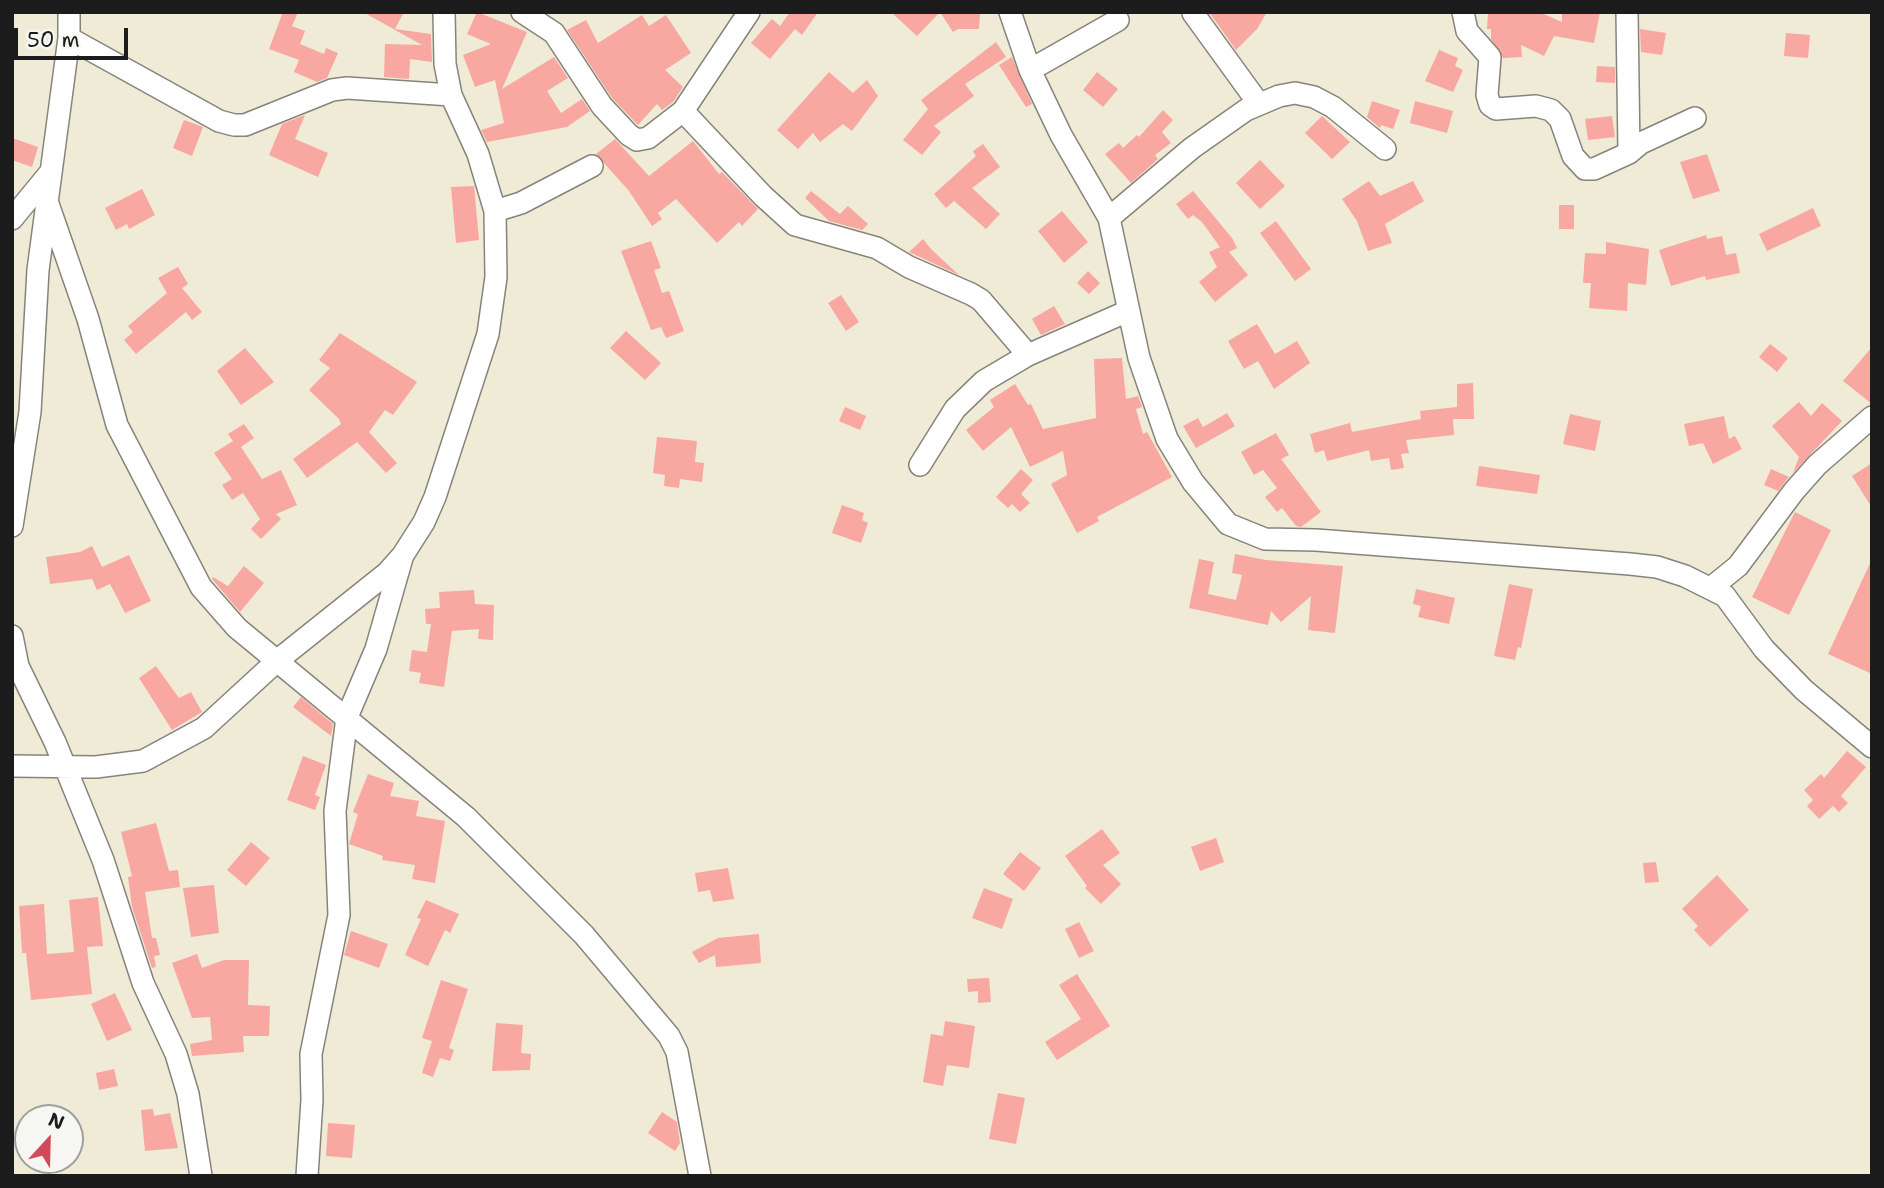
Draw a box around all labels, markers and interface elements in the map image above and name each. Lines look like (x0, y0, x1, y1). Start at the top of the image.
scale bar (18, 14, 131, 58)
text: 50 m (27, 26, 80, 54)
north arrow (14, 1104, 84, 1174)
text: N (45, 1107, 68, 1135)

